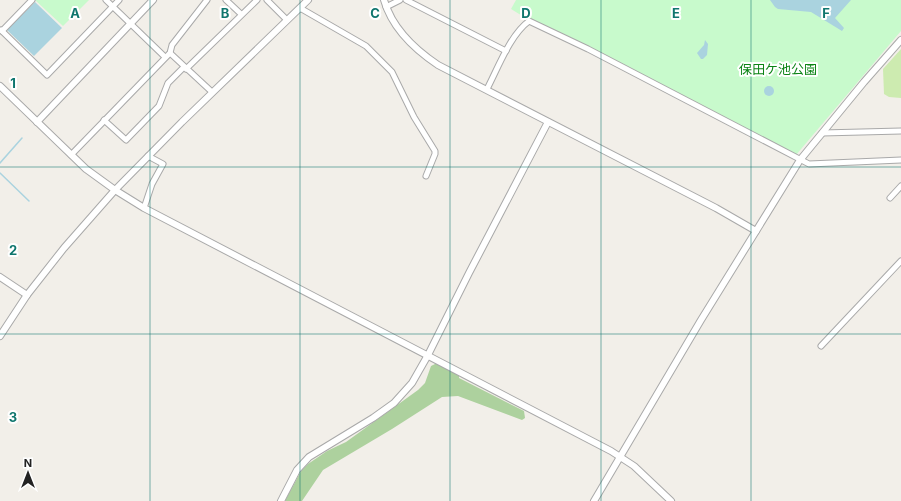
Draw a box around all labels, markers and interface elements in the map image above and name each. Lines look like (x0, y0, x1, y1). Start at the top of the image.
text: A (70, 5, 80, 21)
text: B (221, 5, 230, 21)
text: C (370, 5, 380, 21)
text: D (521, 5, 531, 21)
text: E (672, 5, 680, 21)
text: F (822, 5, 830, 21)
park label: 保田ケ池公園 (739, 61, 817, 77)
text: 1 (10, 75, 16, 91)
text: 2 (9, 242, 17, 258)
text: 3 (9, 409, 17, 425)
north arrow (8, 453, 48, 493)
text: N (24, 456, 32, 470)

